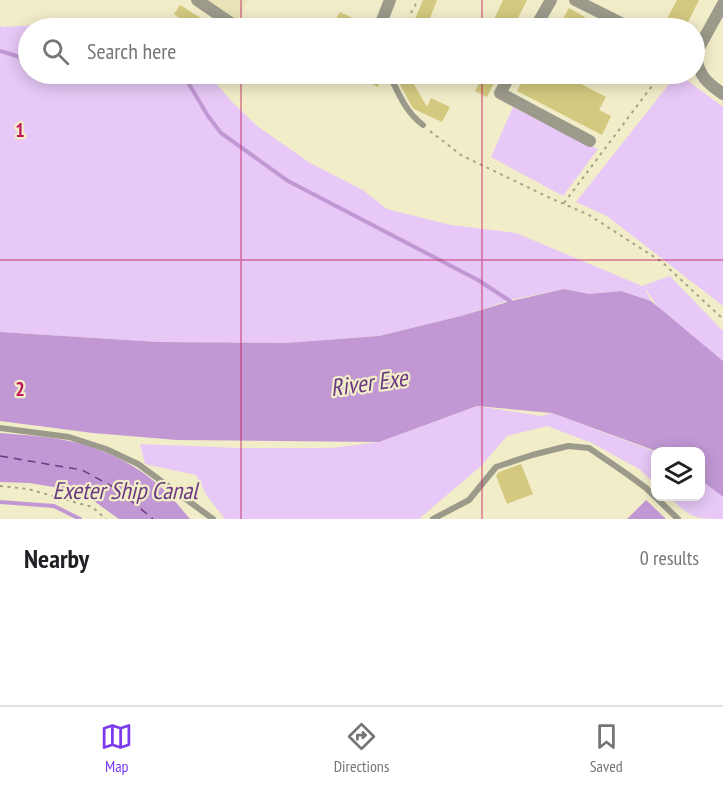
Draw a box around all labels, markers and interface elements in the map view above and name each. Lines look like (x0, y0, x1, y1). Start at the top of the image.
search box (18, 18, 705, 84)
icon: search (39, 35, 72, 68)
text: Search here (87, 37, 176, 65)
text: 1 (15, 117, 25, 143)
water label: River Exe (329, 361, 411, 403)
text: 2 (15, 376, 25, 402)
map controls (651, 447, 705, 501)
button: layers (651, 447, 705, 501)
water label: Exeter Ship Canal (52, 475, 200, 506)
text: Nearby (24, 542, 89, 575)
text: 0 results (640, 545, 699, 571)
tab: Map (100, 720, 133, 776)
tab: Directions (334, 720, 389, 776)
tab: Saved (590, 720, 623, 776)

